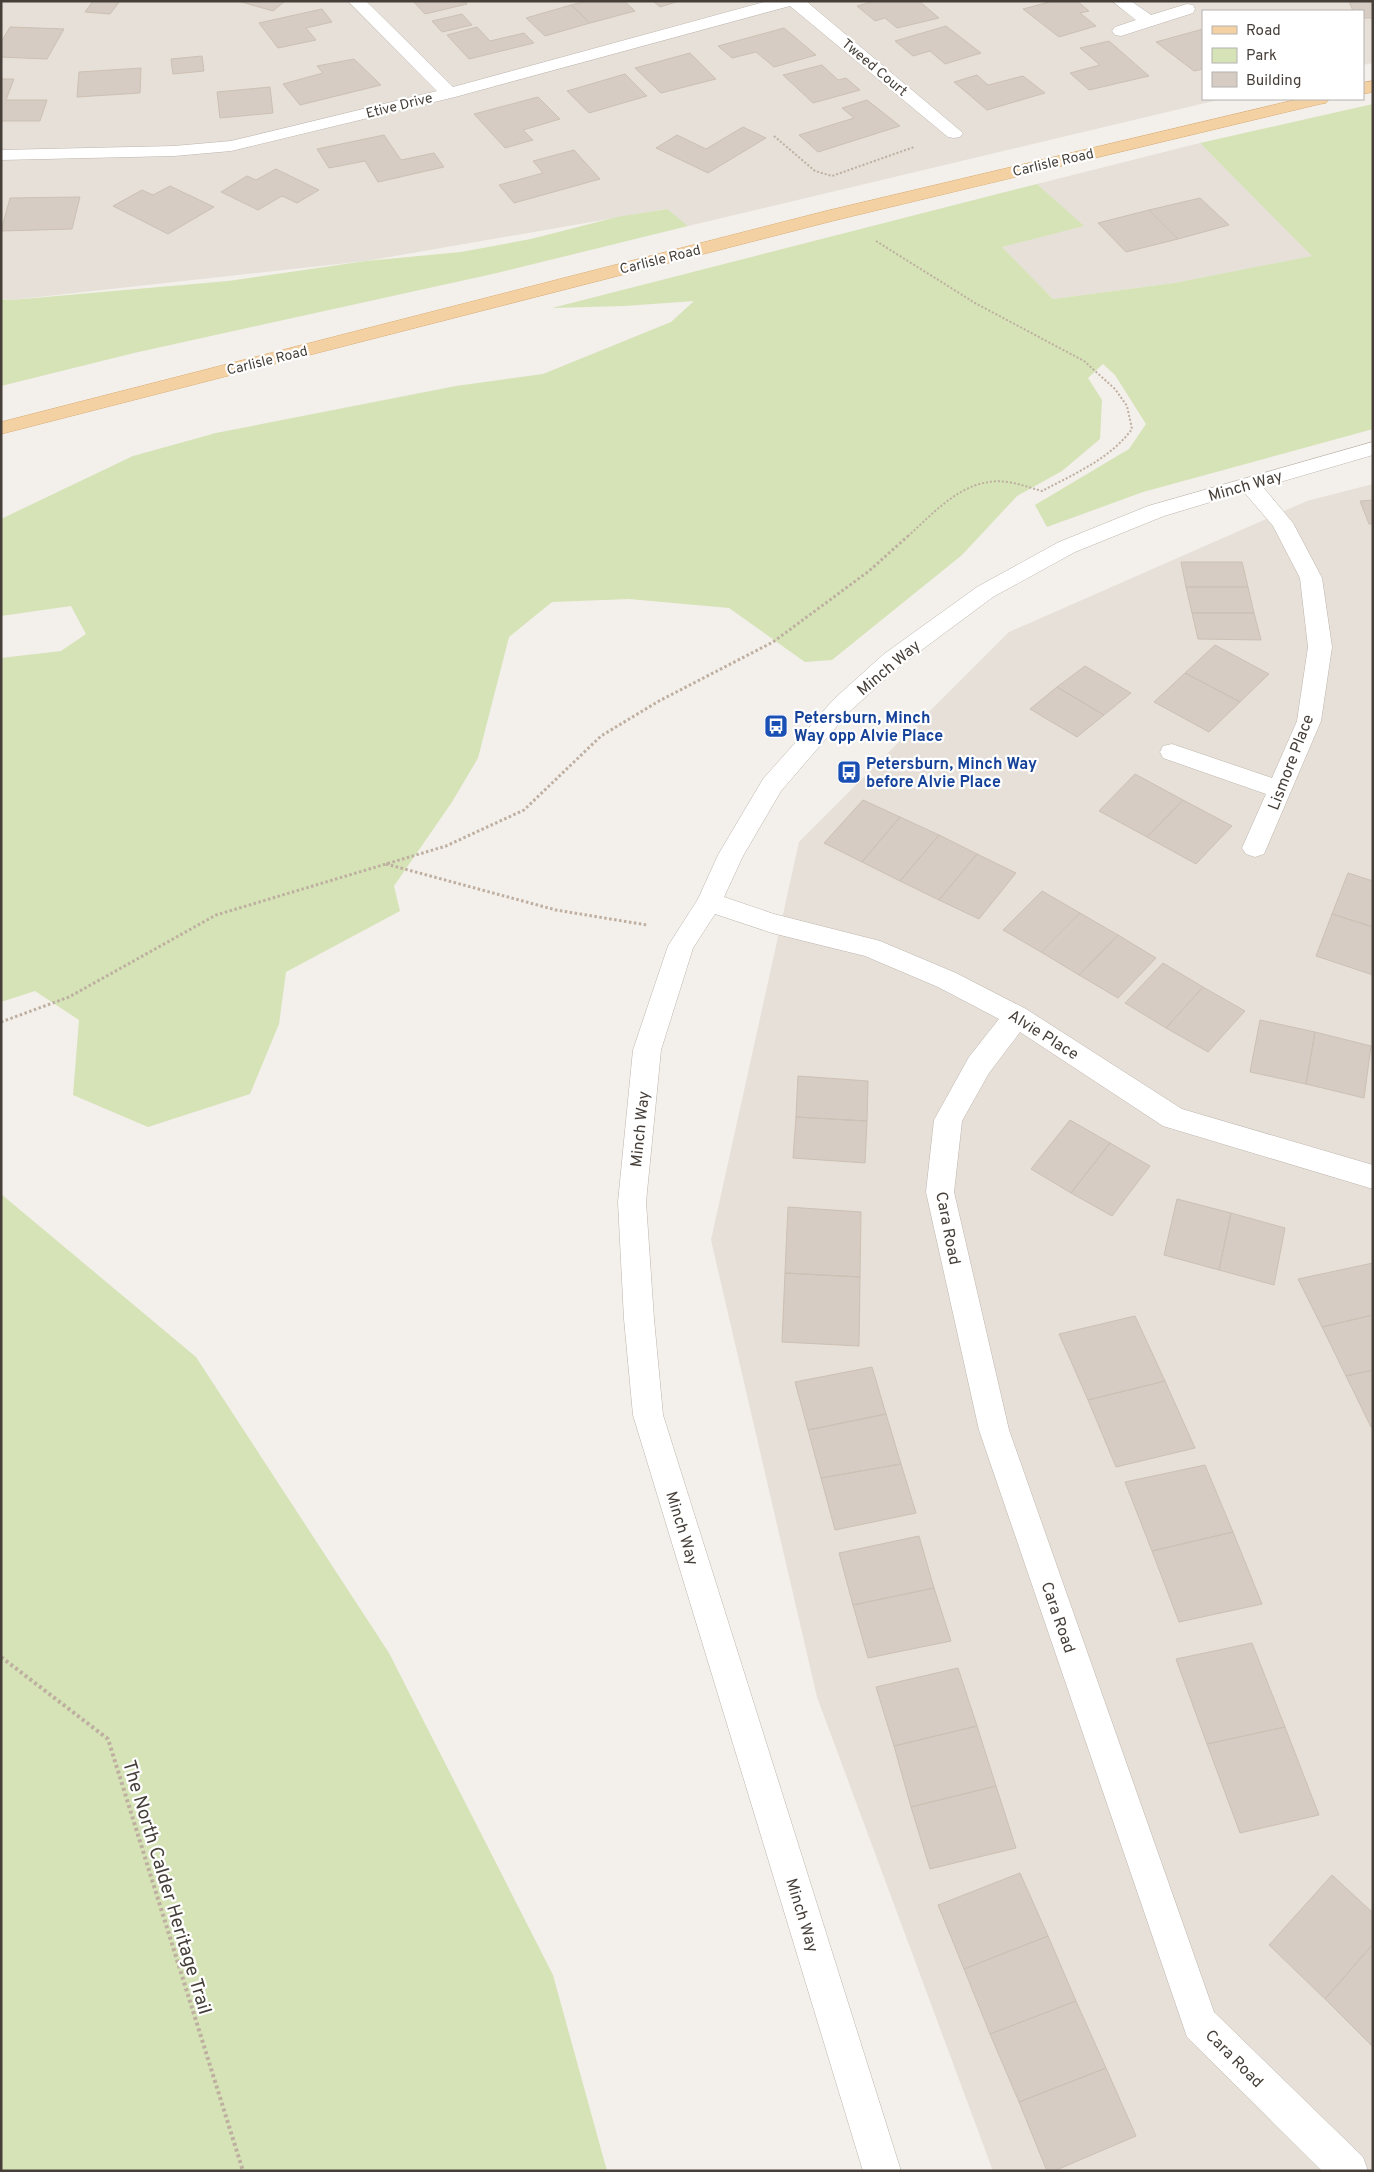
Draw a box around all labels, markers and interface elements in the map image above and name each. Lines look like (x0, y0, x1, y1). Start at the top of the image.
legend (1202, 10, 1364, 100)
text: Road (1246, 22, 1281, 41)
street label: Tweed Court (838, 36, 910, 100)
text: Park (1246, 47, 1277, 66)
text: Building (1246, 72, 1301, 91)
street label: Etive Drive (364, 90, 434, 123)
street label: Carlisle Road (1011, 146, 1096, 181)
street label: Carlisle Road (618, 242, 703, 279)
street label: Carlisle Road (225, 343, 310, 380)
street label: Minch Way (1206, 467, 1285, 507)
street label: Minch Way (854, 636, 925, 701)
place label: Petersburn, Minch Way opp Alvie Place (794, 709, 943, 747)
street label: Lismore Place (1264, 712, 1319, 813)
bus stop icon: Petersburn, Minch Way opp Alvie Place (763, 713, 789, 739)
place label: Petersburn, Minch Way before Alvie Place (866, 755, 1037, 793)
bus stop icon: Petersburn, Minch Way before Alvie Place (836, 759, 862, 785)
street label: Alvie Place (1004, 1006, 1082, 1065)
street label: Minch Way (627, 1090, 655, 1168)
street label: Cara Road (930, 1190, 964, 1267)
street label: Minch Way (660, 1489, 702, 1568)
street label: Cara Road (1036, 1579, 1079, 1656)
street label: The North Calder Heritage Trail (116, 1758, 216, 2018)
street label: Minch Way (780, 1876, 822, 1955)
street label: Cara Road (1200, 2026, 1267, 2093)

